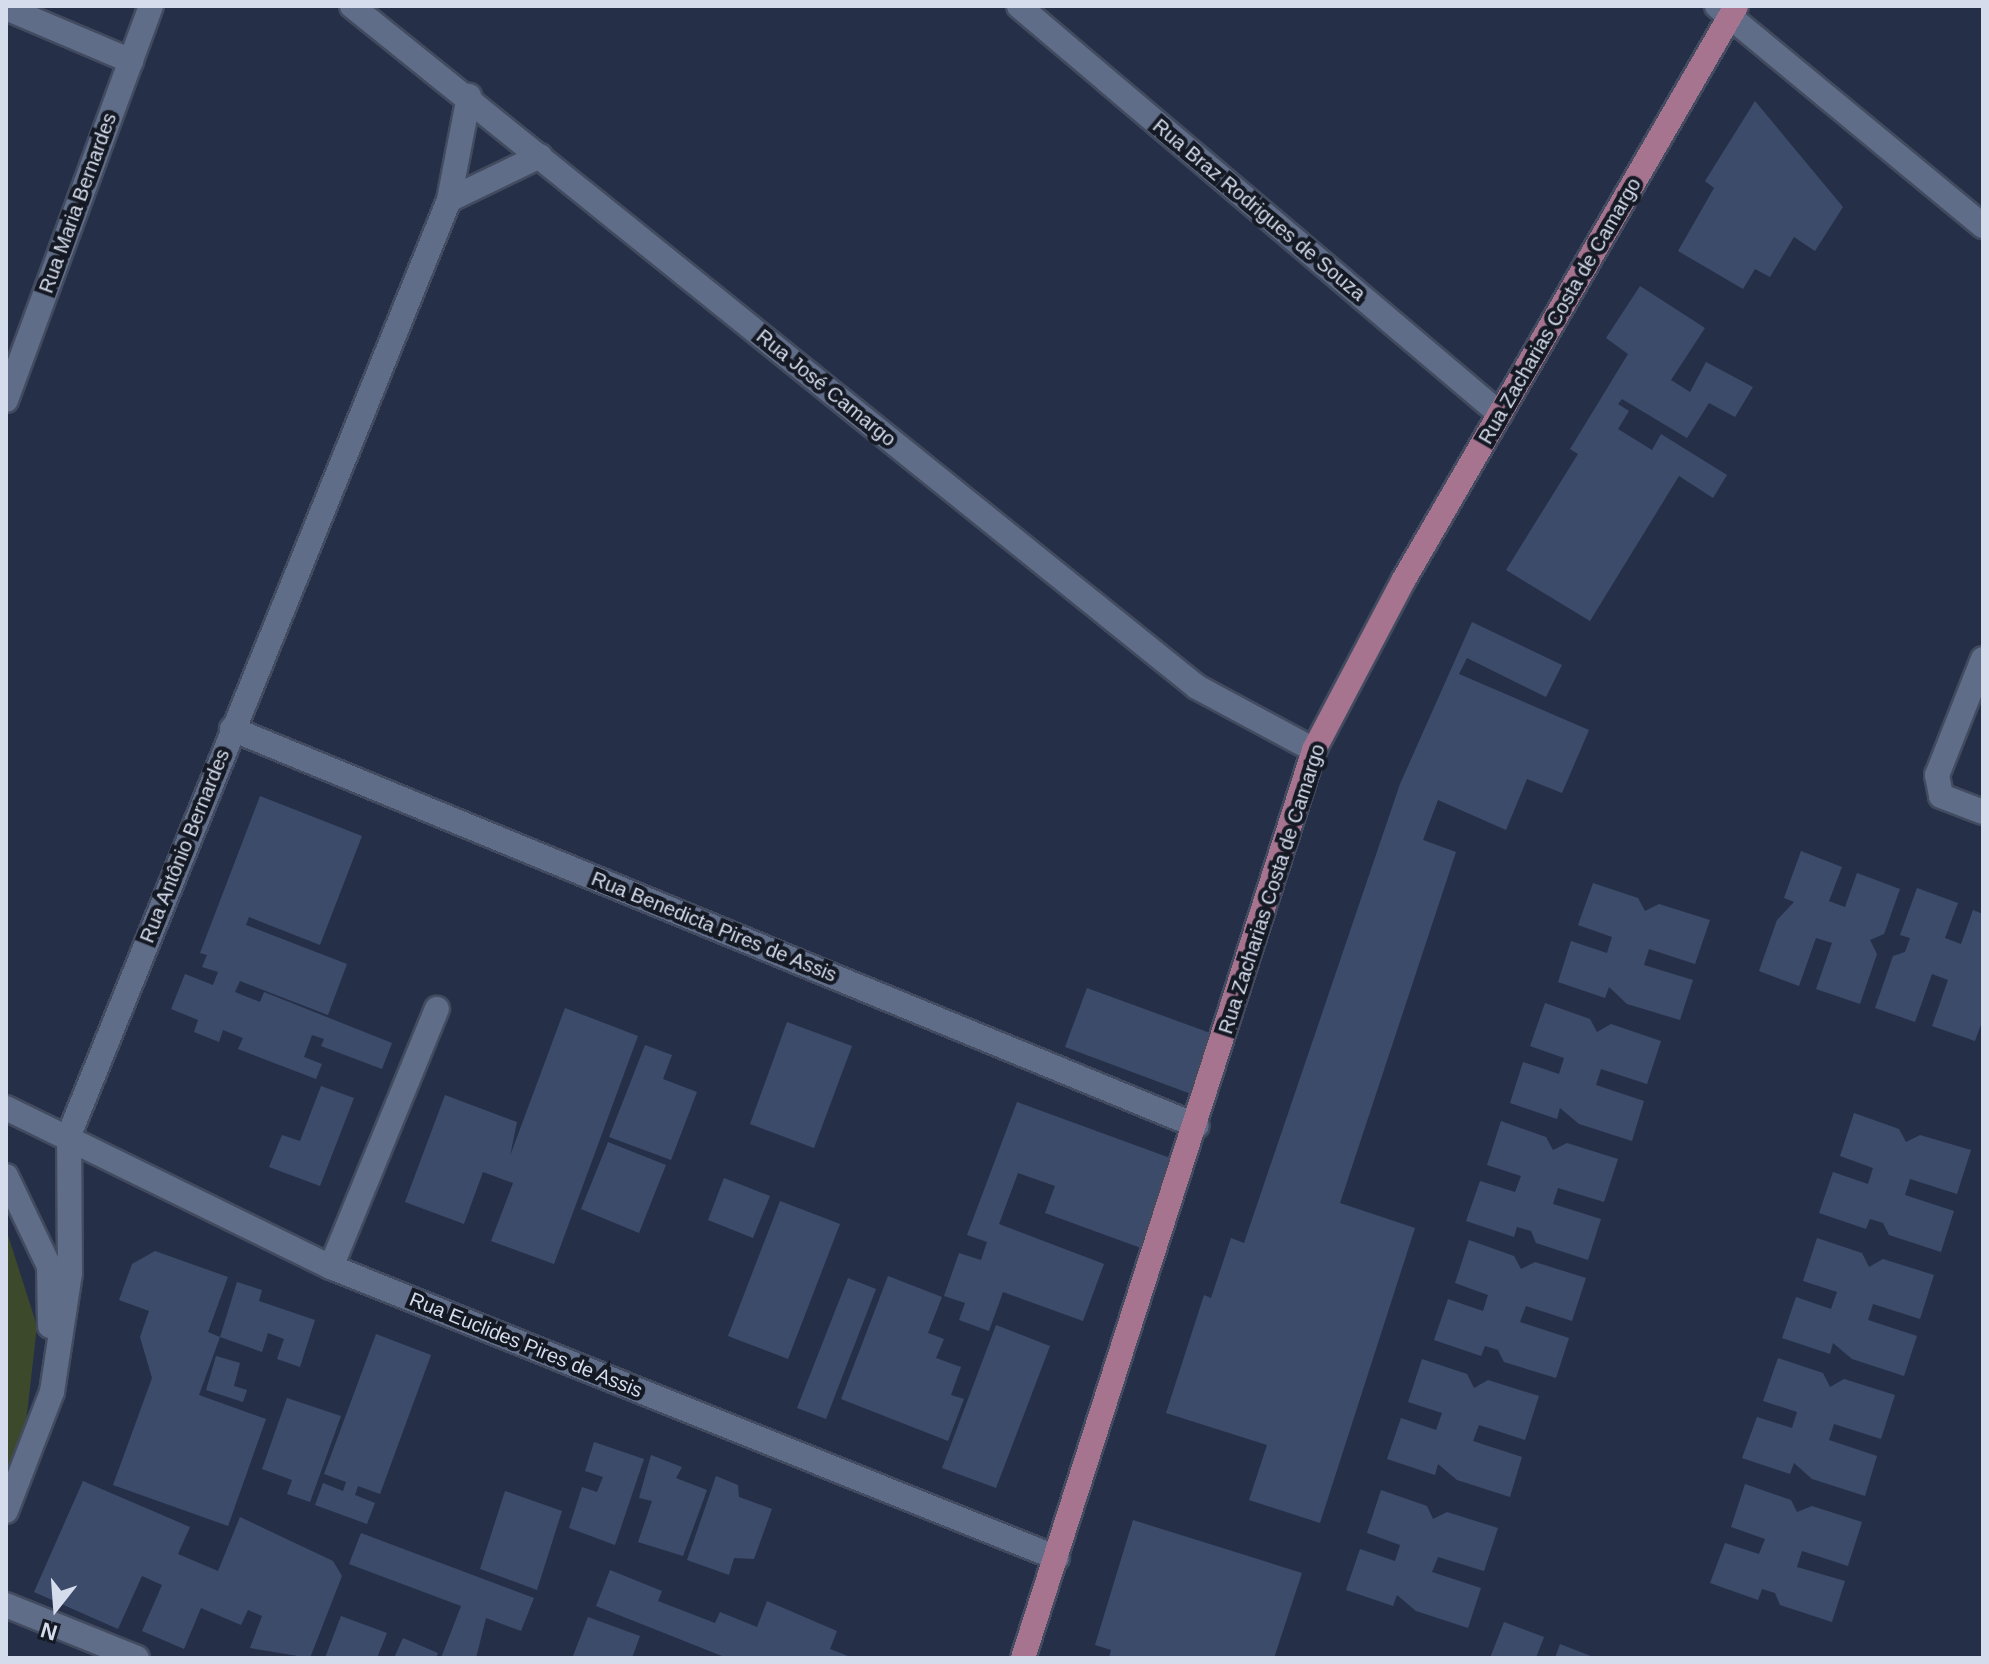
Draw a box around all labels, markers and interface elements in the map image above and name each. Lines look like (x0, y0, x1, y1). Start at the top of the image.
street label: Rua Maria Bernardes (34, 110, 122, 296)
street label: Rua Braz Rodrigues de Souza (1148, 114, 1370, 306)
street label: Rua Zacharias Costa de Camargo (1474, 174, 1646, 448)
street label: Rua José Camargo (751, 324, 901, 452)
street label: Rua Zacharias Costa de Camargo (1214, 741, 1330, 1037)
street label: Rua Antônio Bernardes (135, 745, 235, 947)
street label: Rua Benedicta Pires de Assis (587, 867, 841, 987)
street label: Rua Euclides Pires de Assis (406, 1287, 646, 1403)
north arrow (16, 1568, 96, 1648)
text: N (38, 1617, 60, 1646)

